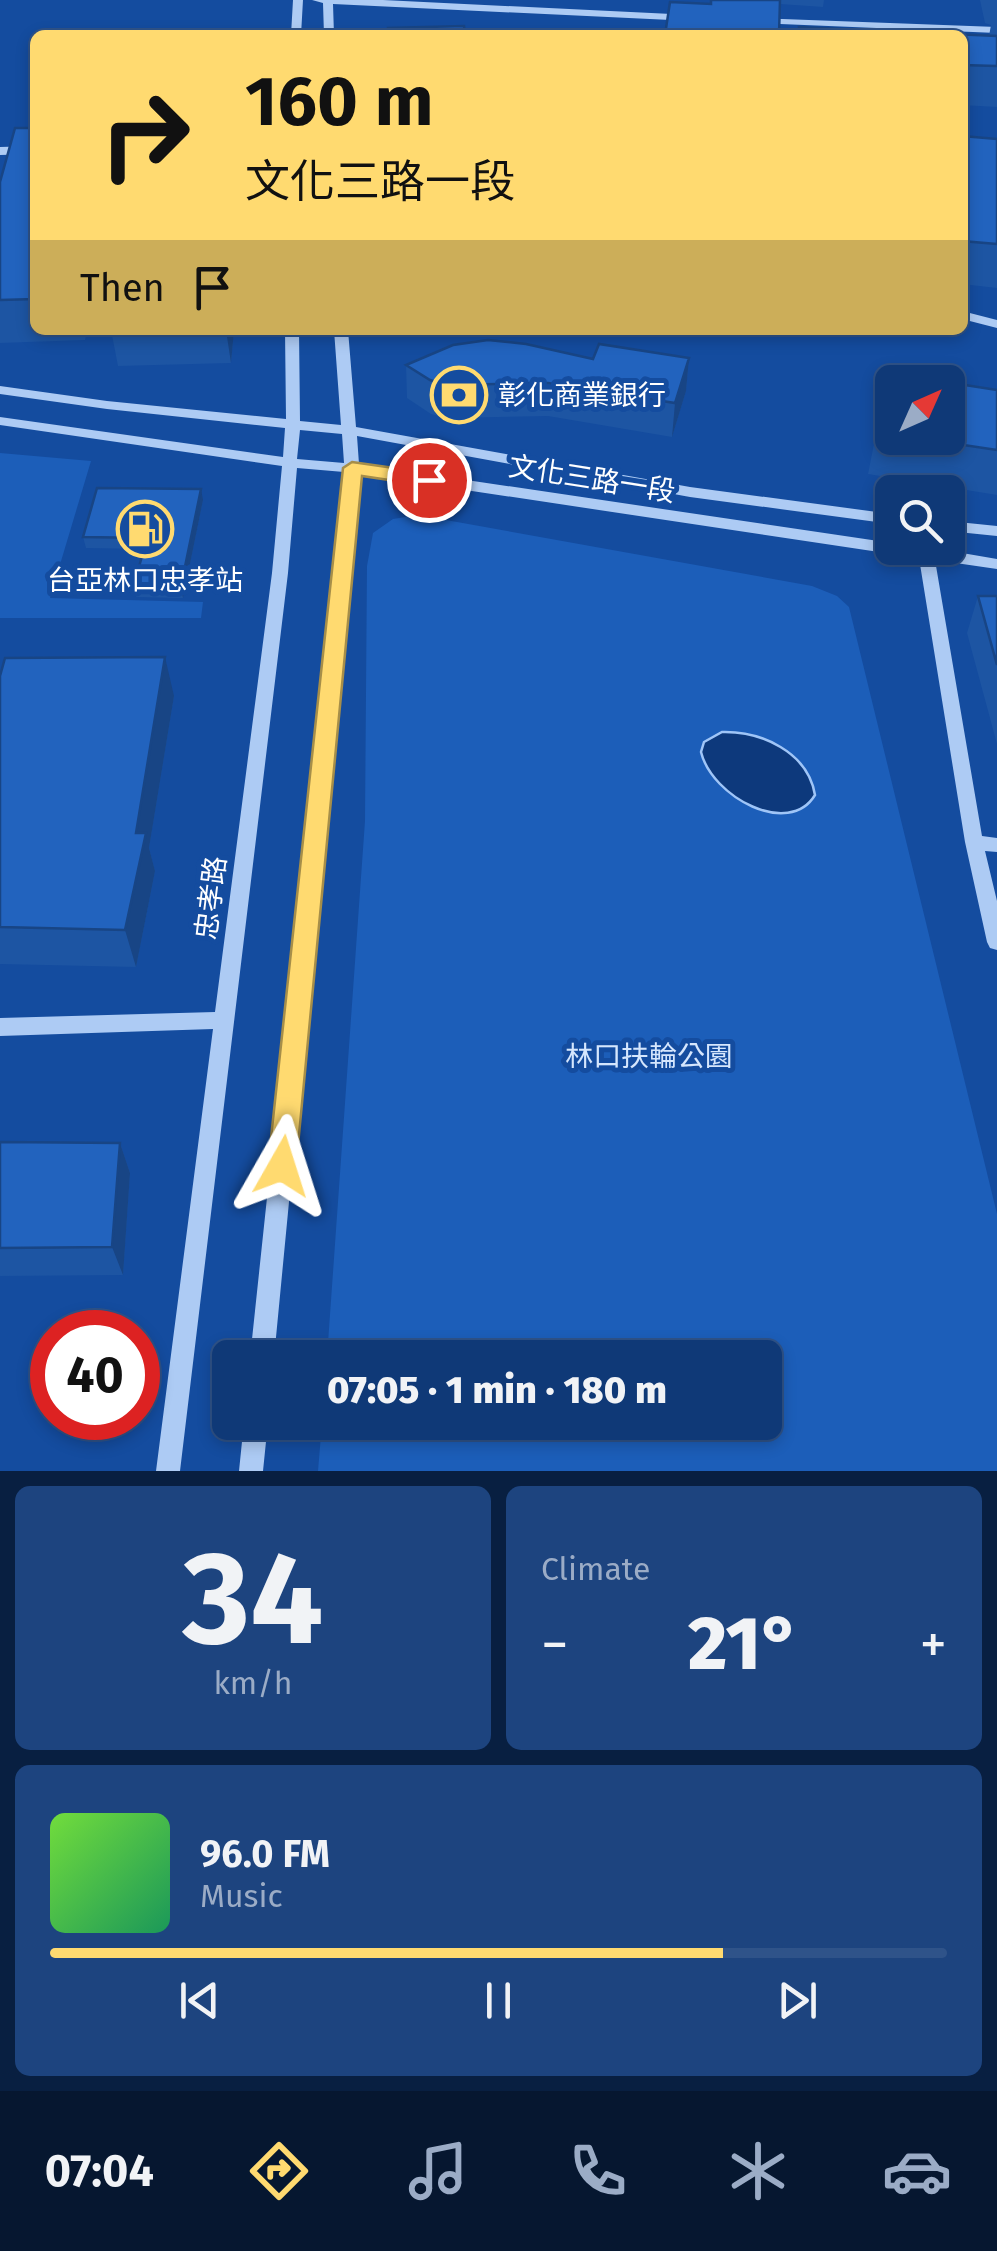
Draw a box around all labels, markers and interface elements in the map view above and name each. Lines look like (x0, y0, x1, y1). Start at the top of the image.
text: 160 m (245, 60, 434, 144)
icon: right (80, 70, 210, 200)
text: 文化三路一段 (245, 155, 515, 209)
icon: arrive (185, 260, 240, 315)
text: Then (80, 265, 165, 311)
bank icon: 彰化商業銀行 (429, 365, 489, 425)
north arrow (875, 365, 965, 455)
map controls (875, 365, 965, 565)
place label: 彰化商業銀行 (498, 379, 666, 412)
pin (387, 438, 472, 523)
street label: 文化三路一段 (506, 450, 678, 508)
icon: arrive (402, 453, 457, 508)
button: search (875, 475, 965, 565)
fuel station icon: 台亞林口忠孝站 (115, 499, 175, 559)
place label: 台亞林口忠孝站 (47, 564, 243, 597)
street label: 忠孝路 (190, 854, 232, 942)
park label: 林口扶輪公園 (565, 1040, 733, 1073)
position arrow (230, 1114, 334, 1218)
speed limit sign: 40 (30, 1310, 160, 1440)
text: 07:05 · 1 min · 180 m (327, 1367, 667, 1413)
text: 34 (183, 1521, 323, 1677)
text: Climate (541, 1550, 650, 1588)
text: 21° (688, 1599, 800, 1689)
text: − (541, 1612, 569, 1678)
text: + (920, 1612, 947, 1678)
text: km/h (213, 1664, 293, 1702)
text: 96.0 FM (200, 1831, 330, 1877)
text: Music (200, 1877, 283, 1915)
icon: previous (172, 1973, 227, 2028)
icon: pause (471, 1973, 526, 2028)
icon: next (770, 1973, 825, 2028)
icon: directions (244, 2136, 314, 2206)
icon: music (403, 2136, 473, 2206)
icon: phone (563, 2136, 633, 2206)
icon: climate (723, 2136, 793, 2206)
icon: car (882, 2136, 952, 2206)
text: 07:04 (45, 2144, 154, 2198)

